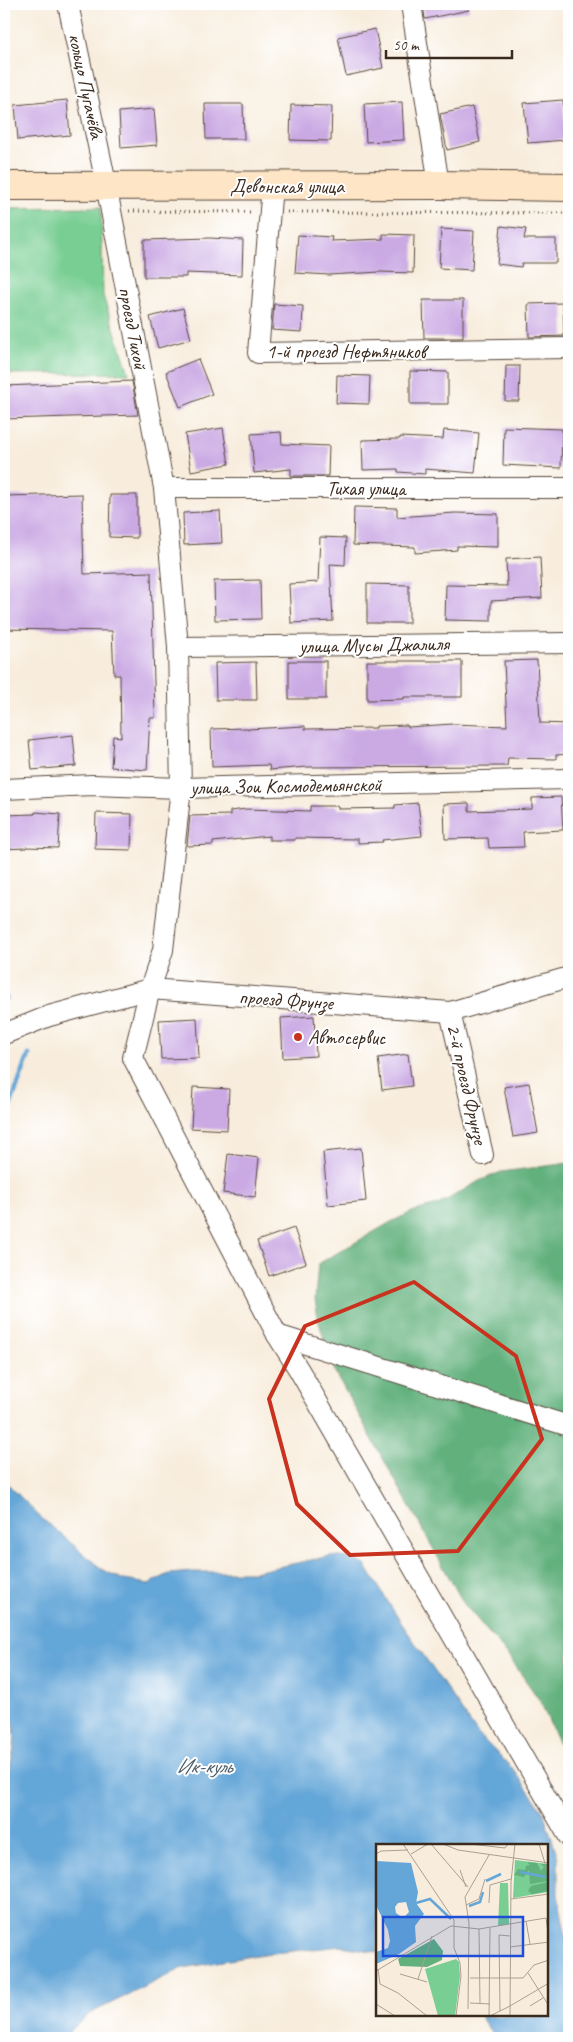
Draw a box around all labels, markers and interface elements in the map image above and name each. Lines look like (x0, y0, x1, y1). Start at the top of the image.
scale bar (386, 28, 512, 60)
street label: кольцо Пугачёва (63, 31, 110, 142)
text: 50 m (393, 36, 420, 55)
street label: Девонская улица (230, 174, 345, 199)
street label: проезд Тихой (113, 285, 154, 373)
street label: 1-й проезд Нефтяников (266, 339, 430, 364)
street label: Тихая улица (327, 476, 407, 501)
street label: улица Мусы Джалиля (298, 631, 451, 659)
street label: улица Зои Космодемьянской (189, 772, 383, 800)
street label: проезд Фрунзе (238, 984, 335, 1017)
street label: 2-й проезд Фрунзе (440, 1021, 493, 1148)
place label: Автосервис (308, 1025, 386, 1050)
marker: Автосервис (292, 1031, 304, 1043)
water label: Ик-куль (176, 1753, 234, 1779)
inset map (376, 1844, 548, 2017)

